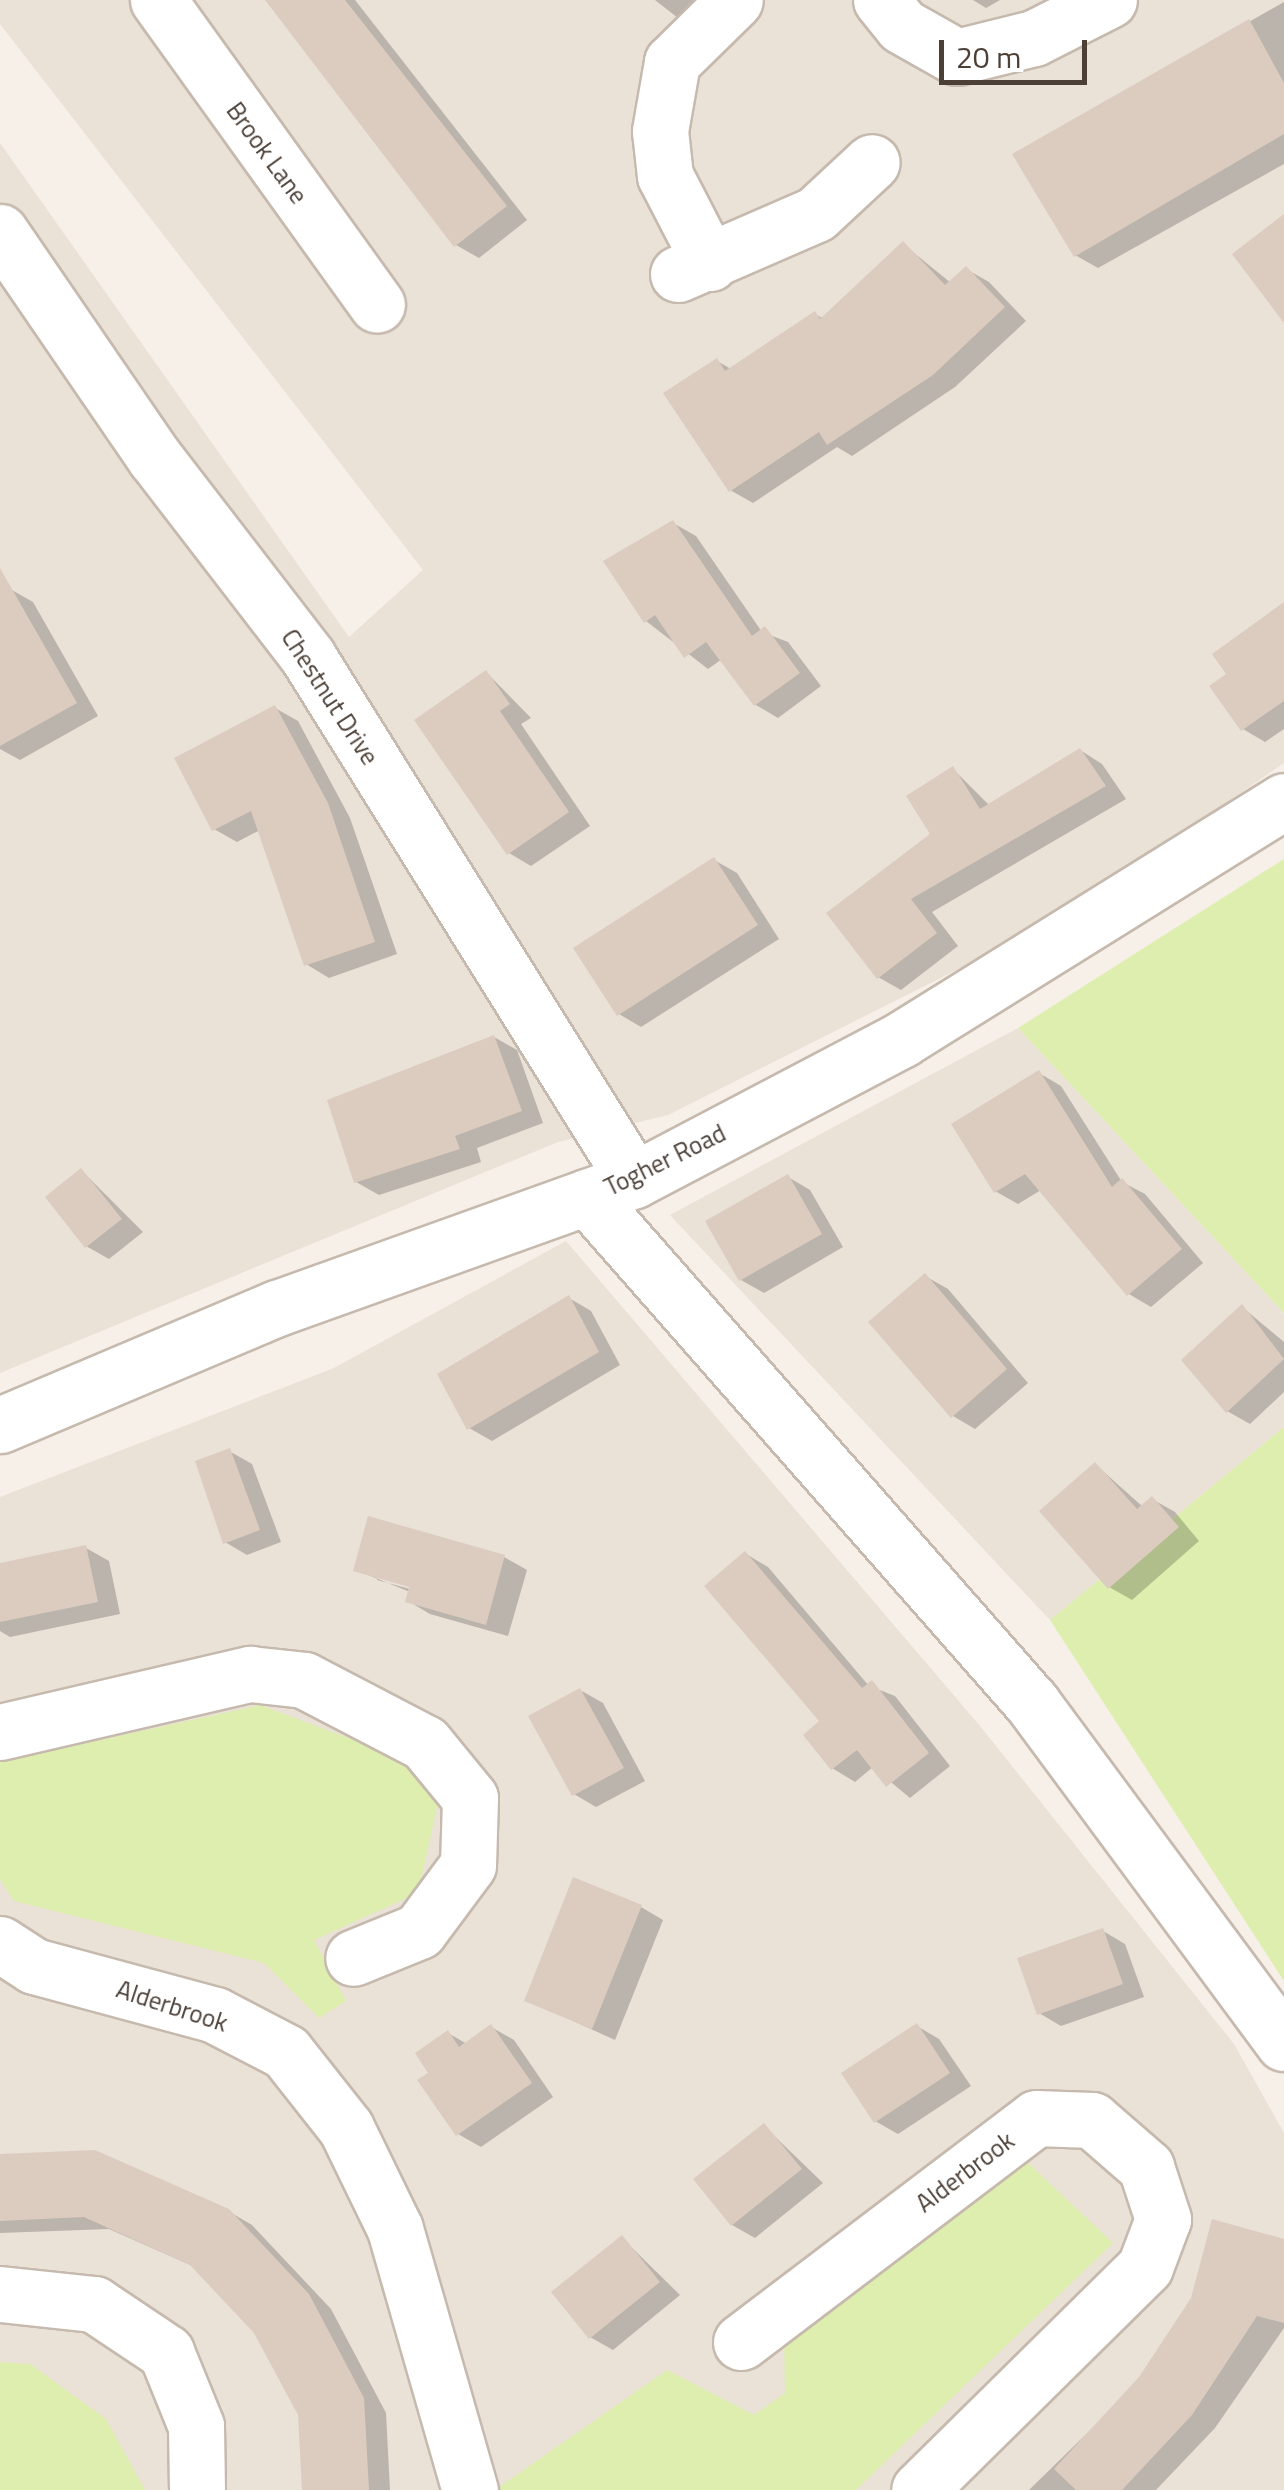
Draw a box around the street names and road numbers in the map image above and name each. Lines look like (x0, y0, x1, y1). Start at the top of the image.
street label: Brook Lane (220, 96, 314, 210)
street label: Chestnut Drive (275, 624, 385, 770)
street label: Togher Road (599, 1118, 731, 1202)
street label: Alderbrook (113, 1974, 231, 2038)
street label: Alderbrook (910, 2125, 1020, 2219)

